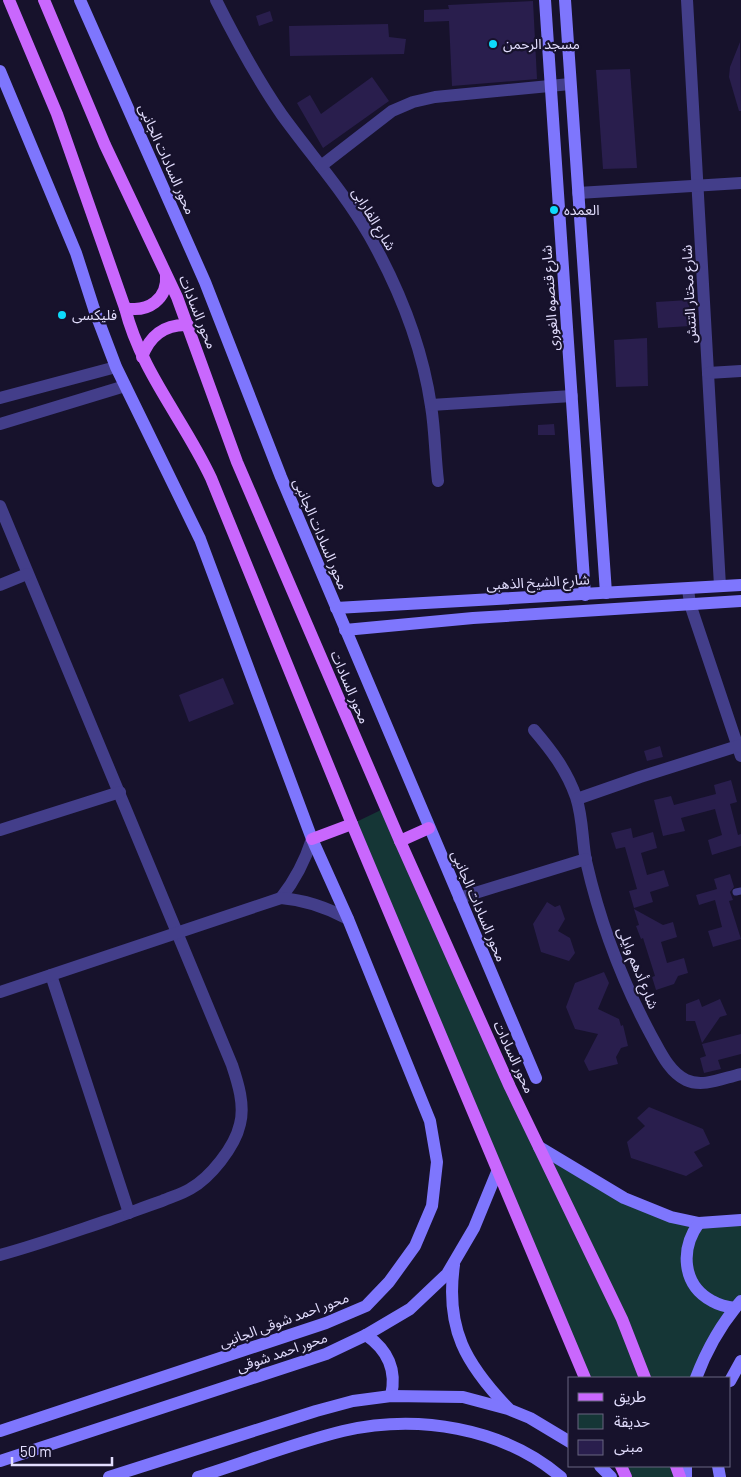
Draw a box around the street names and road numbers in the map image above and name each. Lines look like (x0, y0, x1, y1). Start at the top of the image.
street label: محور السادات الجانبى (135, 101, 199, 217)
street label: شارع الفارابى (346, 184, 400, 255)
street label: شارع قنصوه الغورى (537, 244, 565, 352)
street label: شارع مختار التتش (677, 244, 703, 344)
street label: محور السادات (175, 273, 221, 351)
street label: محور السادات الجانبى (289, 476, 353, 592)
street label: شارع الشيخ الذهبى (486, 570, 590, 596)
street label: محور السادات (327, 648, 373, 726)
street label: محور السادات الجانبى (447, 848, 511, 964)
street label: شارع أدهم وايلى (611, 924, 663, 1012)
street label: محور السادات (489, 1018, 539, 1096)
street label: محور احمد شوقى الجانبى (217, 1289, 351, 1351)
street label: محور احمد شوقى (234, 1329, 330, 1375)

